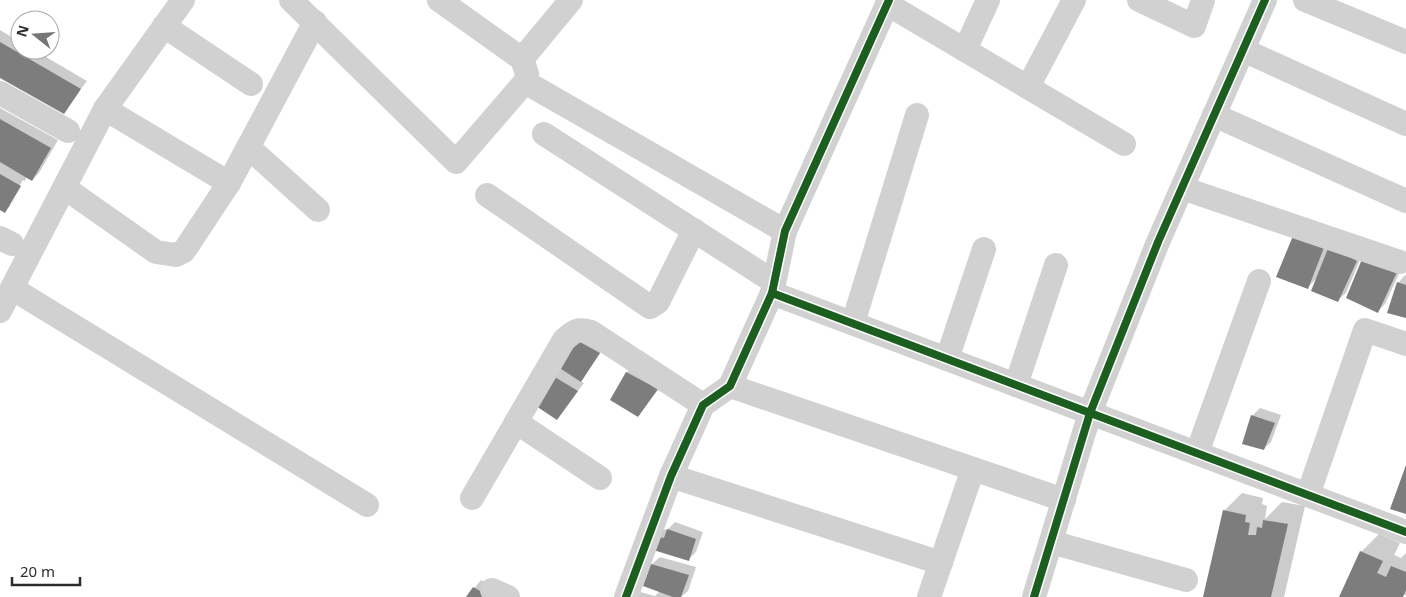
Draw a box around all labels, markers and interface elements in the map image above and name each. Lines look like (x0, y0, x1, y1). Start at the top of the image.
north arrow (10, 10, 60, 60)
text: N (11, 23, 33, 39)
scale bar (12, 554, 80, 586)
text: 20 m (20, 561, 55, 581)

